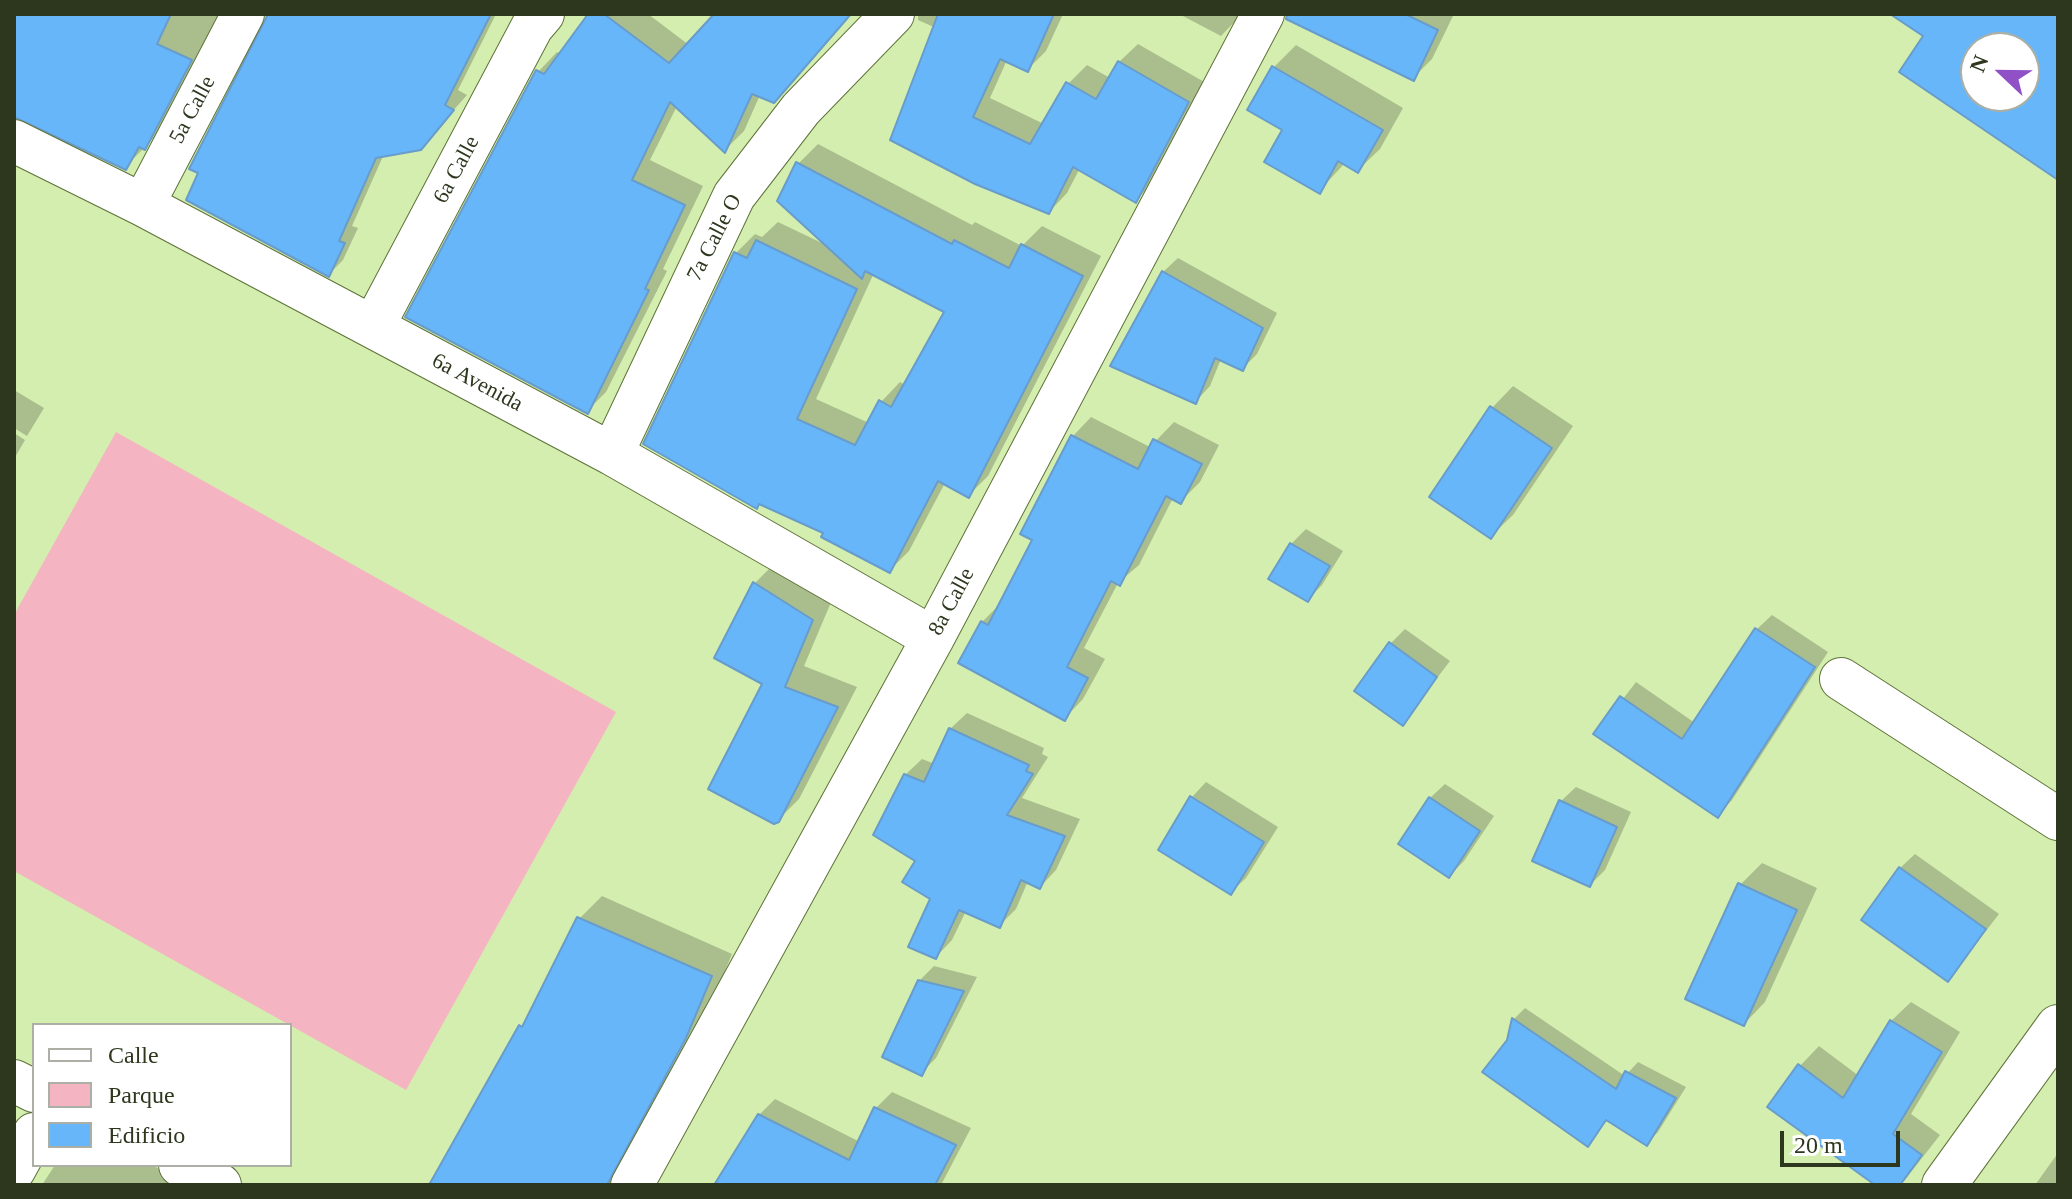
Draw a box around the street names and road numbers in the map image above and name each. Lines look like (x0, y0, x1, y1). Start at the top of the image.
street label: 5a Calle (164, 72, 222, 148)
street label: 6a Calle (428, 132, 486, 208)
street label: 7a Calle O (682, 190, 748, 286)
street label: 6a Avenida (427, 348, 527, 418)
street label: 8a Calle (923, 564, 981, 640)

